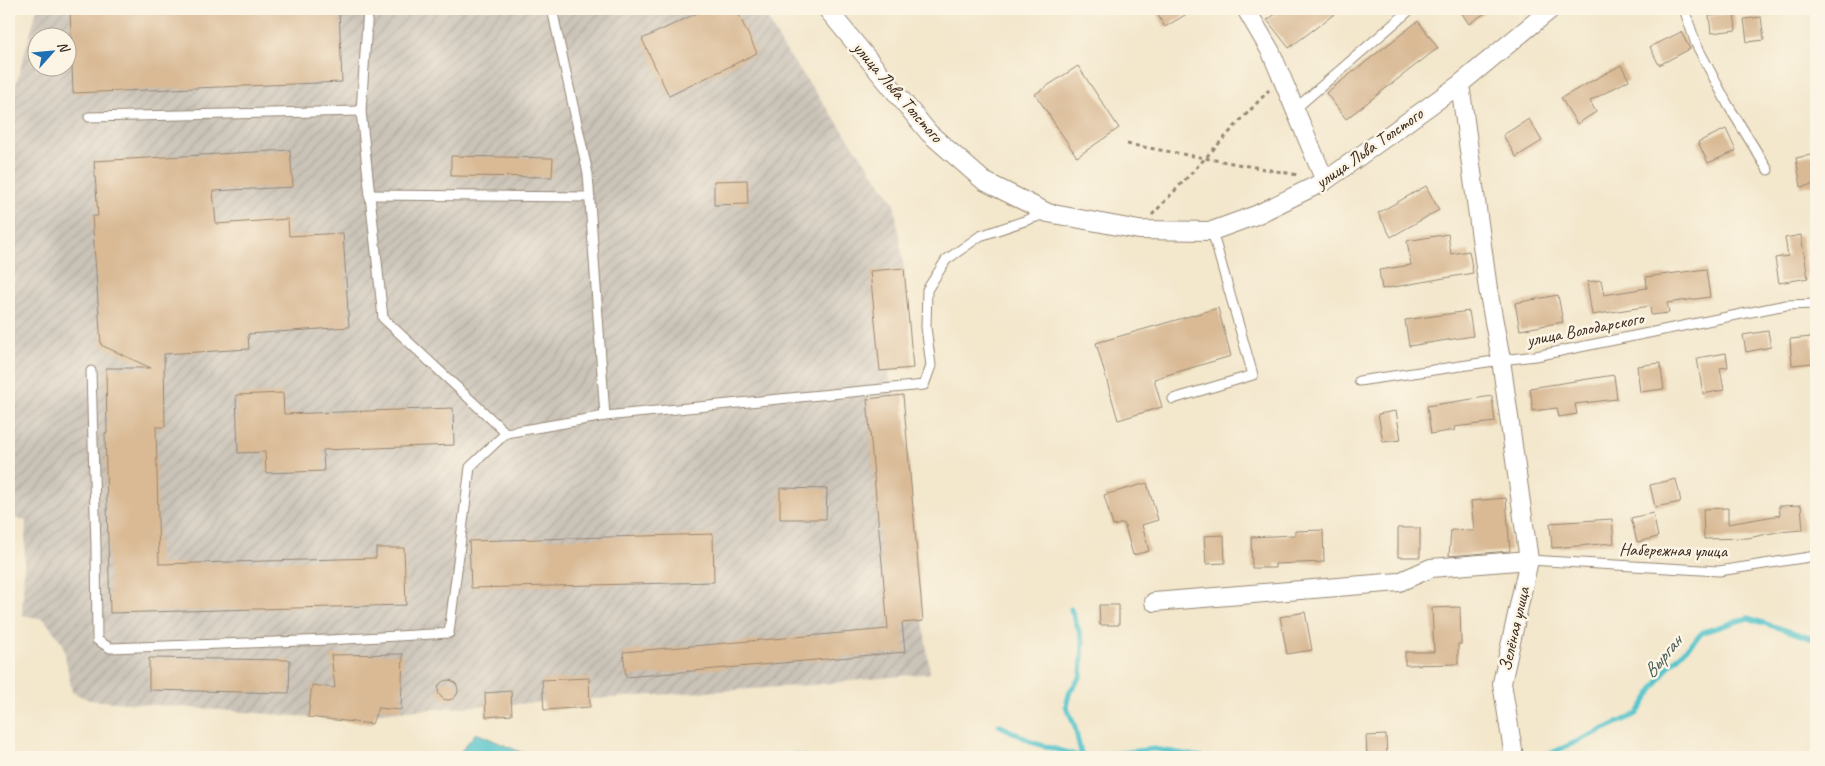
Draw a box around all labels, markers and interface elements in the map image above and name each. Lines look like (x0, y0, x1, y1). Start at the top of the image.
north arrow (28, 28, 78, 78)
street label: улица Льва Толстого (848, 36, 949, 148)
text: N (54, 39, 74, 56)
street label: улица Льва Толстого (1310, 102, 1428, 194)
street label: улица Володарского (1524, 307, 1647, 351)
street label: Набережная улица (1619, 538, 1729, 562)
street label: Зелёная улица (1494, 583, 1535, 673)
water label: Вырган (1638, 628, 1690, 683)

